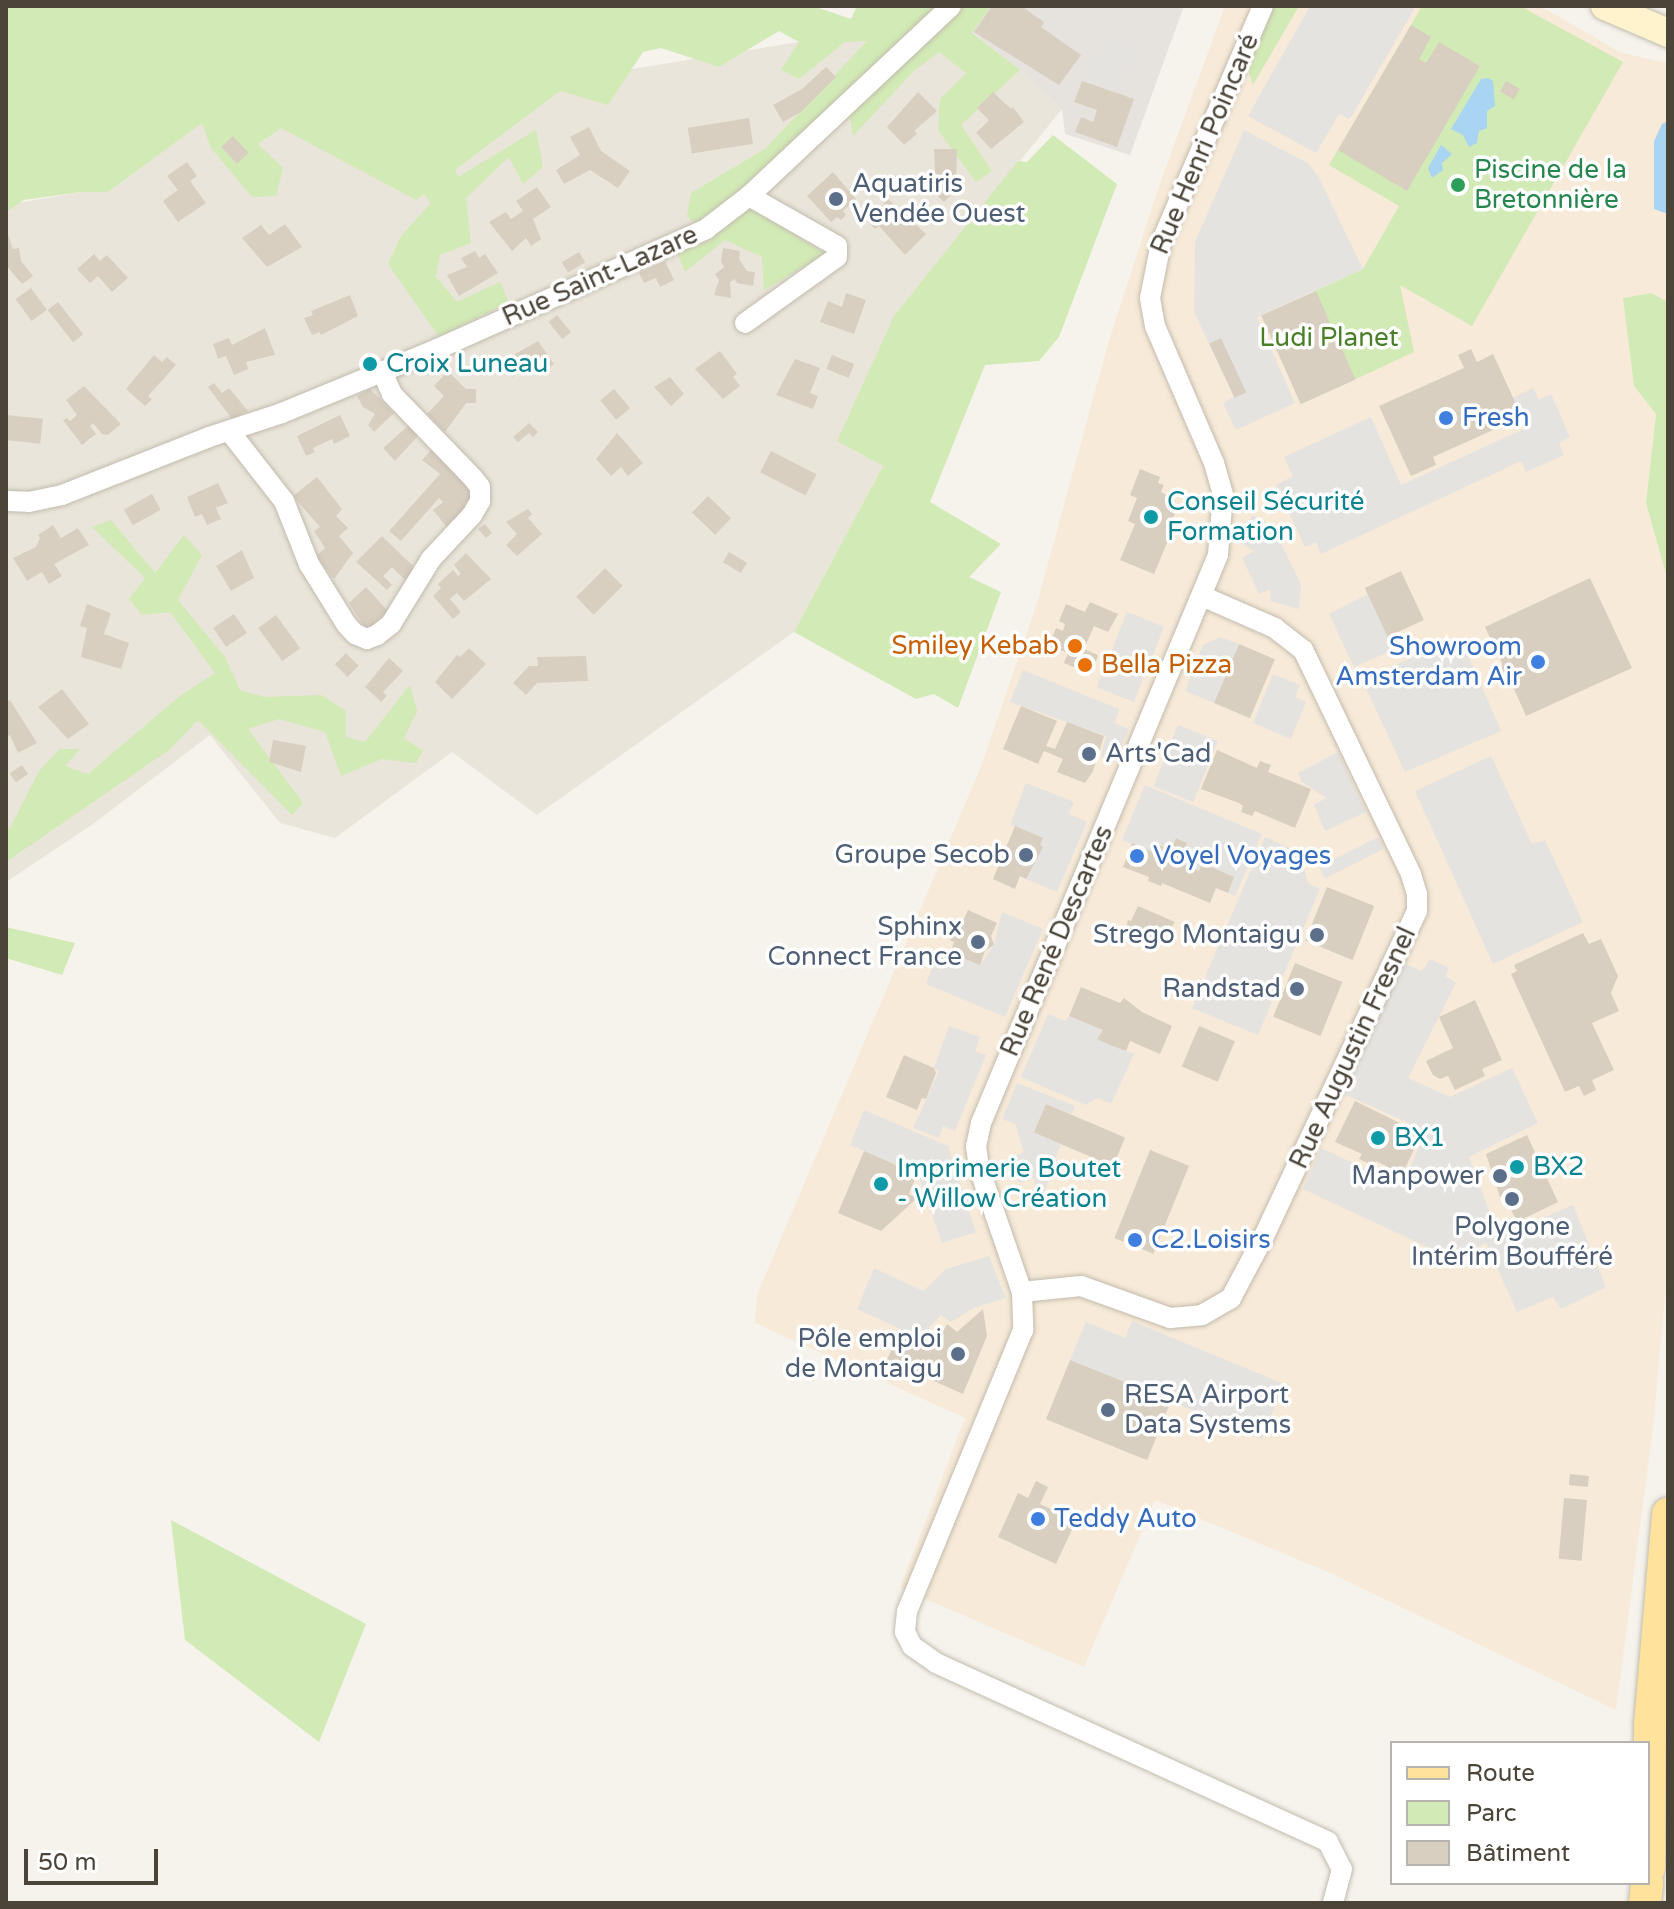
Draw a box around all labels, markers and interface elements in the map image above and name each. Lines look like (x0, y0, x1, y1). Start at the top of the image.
street label: Rue Henri Poincaré (1144, 29, 1266, 259)
place label: Piscine de la Bretonnière (1474, 154, 1627, 216)
place label: Aquatiris Vendée Ouest (852, 168, 1026, 230)
marker: Piscine de la Bretonnière (1449, 176, 1467, 194)
marker: Aquatiris Vendée Ouest (827, 190, 845, 208)
street label: Rue Saint-Lazare (498, 219, 702, 333)
park label: Ludi Planet (1259, 322, 1399, 354)
place label: Croix Luneau (386, 348, 548, 380)
marker: Croix Luneau (361, 355, 379, 373)
place label: Fresh (1462, 402, 1530, 434)
marker: Fresh (1437, 409, 1455, 427)
place label: Conseil Sécurité Formation (1167, 486, 1365, 548)
marker: Conseil Sécurité Formation (1142, 508, 1160, 526)
place label: Smiley Kebab (892, 630, 1059, 662)
place label: Showroom Amsterdam Air (1335, 631, 1522, 692)
marker: Smiley Kebab (1066, 637, 1084, 655)
place label: Bella Pizza (1101, 649, 1232, 681)
marker: Showroom Amsterdam Air (1529, 653, 1547, 671)
marker: Bella Pizza (1076, 656, 1094, 674)
place label: Arts'Cad (1105, 738, 1211, 770)
marker: Arts'Cad (1080, 745, 1098, 763)
street label: Rue René Descartes (994, 821, 1120, 1061)
place label: Groupe Secob (835, 839, 1010, 871)
place label: Voyel Voyages (1153, 840, 1331, 872)
marker: Groupe Secob (1017, 846, 1035, 864)
marker: Voyel Voyages (1128, 847, 1146, 865)
place label: Sphinx Connect France (768, 911, 962, 972)
place label: Strego Montaigu (1093, 919, 1301, 951)
street label: Rue Augustin Fresnel (1283, 922, 1423, 1174)
marker: Strego Montaigu (1308, 926, 1326, 944)
marker: Sphinx Connect France (969, 933, 987, 951)
place label: Randstad (1162, 973, 1281, 1005)
marker: Randstad (1288, 980, 1306, 998)
place label: BX1 (1394, 1122, 1445, 1154)
marker: BX1 (1369, 1129, 1387, 1147)
place label: BX2 (1533, 1151, 1584, 1183)
place label: Imprimerie Boutet - Willow Création (897, 1153, 1121, 1214)
marker: BX2 (1508, 1158, 1526, 1176)
place label: Manpower (1351, 1160, 1484, 1192)
marker: Manpower (1491, 1167, 1509, 1185)
marker: Imprimerie Boutet - Willow Création (872, 1175, 890, 1193)
marker: Polygone Intérim Boufféré (1503, 1190, 1521, 1208)
place label: Polygone Intérim Boufféré (1411, 1211, 1613, 1272)
place label: C2.Loisirs (1151, 1224, 1271, 1256)
marker: C2.Loisirs (1126, 1231, 1144, 1249)
place label: Pôle emploi de Montaigu (785, 1323, 942, 1384)
marker: Pôle emploi de Montaigu (949, 1345, 967, 1363)
place label: RESA Airport Data Systems (1124, 1379, 1291, 1440)
marker: RESA Airport Data Systems (1099, 1401, 1117, 1419)
place label: Teddy Auto (1054, 1503, 1197, 1535)
marker: Teddy Auto (1029, 1510, 1047, 1528)
legend (1390, 1741, 1650, 1885)
text: Route (1466, 1759, 1535, 1788)
text: Parc (1466, 1799, 1517, 1828)
scale bar (28, 1833, 162, 1883)
text: Bâtiment (1466, 1839, 1570, 1868)
text: 50 m (38, 1848, 96, 1877)

